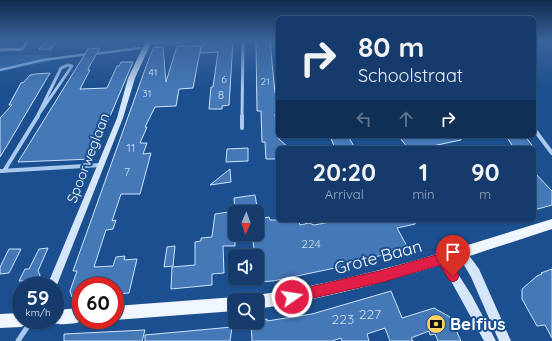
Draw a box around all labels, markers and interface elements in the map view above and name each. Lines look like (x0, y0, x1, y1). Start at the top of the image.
text: 80 m (358, 29, 424, 64)
icon: right (292, 32, 344, 84)
text: Schoolstraat (358, 64, 463, 87)
house number: 41 (149, 66, 157, 79)
house number: 6 (221, 73, 227, 86)
house number: 21 (260, 75, 270, 88)
house number: 31 (143, 87, 151, 100)
house number: 8 (218, 87, 224, 102)
icon: left (353, 108, 375, 130)
icon: ahead (395, 108, 417, 130)
icon: right (437, 108, 459, 130)
street label: Spoorweglaan (63, 110, 113, 206)
house number: 11 (127, 140, 135, 155)
text: 20:20 (313, 157, 376, 187)
text: 1 (419, 157, 428, 187)
text: 90 (471, 157, 499, 187)
house number: 7 (124, 164, 130, 179)
text: Arrival (325, 186, 364, 202)
text: min (412, 186, 435, 202)
text: m (479, 186, 491, 202)
north arrow (228, 205, 264, 241)
map controls (228, 205, 264, 329)
street label: Grote Baan (332, 235, 424, 278)
pin (436, 235, 470, 276)
house number: 224 (301, 236, 321, 251)
icon: arrive (442, 241, 464, 263)
button: sound (228, 249, 264, 285)
position arrow (271, 276, 313, 318)
speed limit sign: 60 (72, 277, 124, 329)
text: 59 (27, 285, 49, 310)
button: search (228, 293, 264, 329)
house number: 227 (359, 305, 381, 323)
text: km/h (25, 306, 51, 319)
house number: 223 (332, 310, 354, 328)
bank icon: Belfius (425, 313, 447, 335)
place label: Belfius (450, 313, 505, 334)

